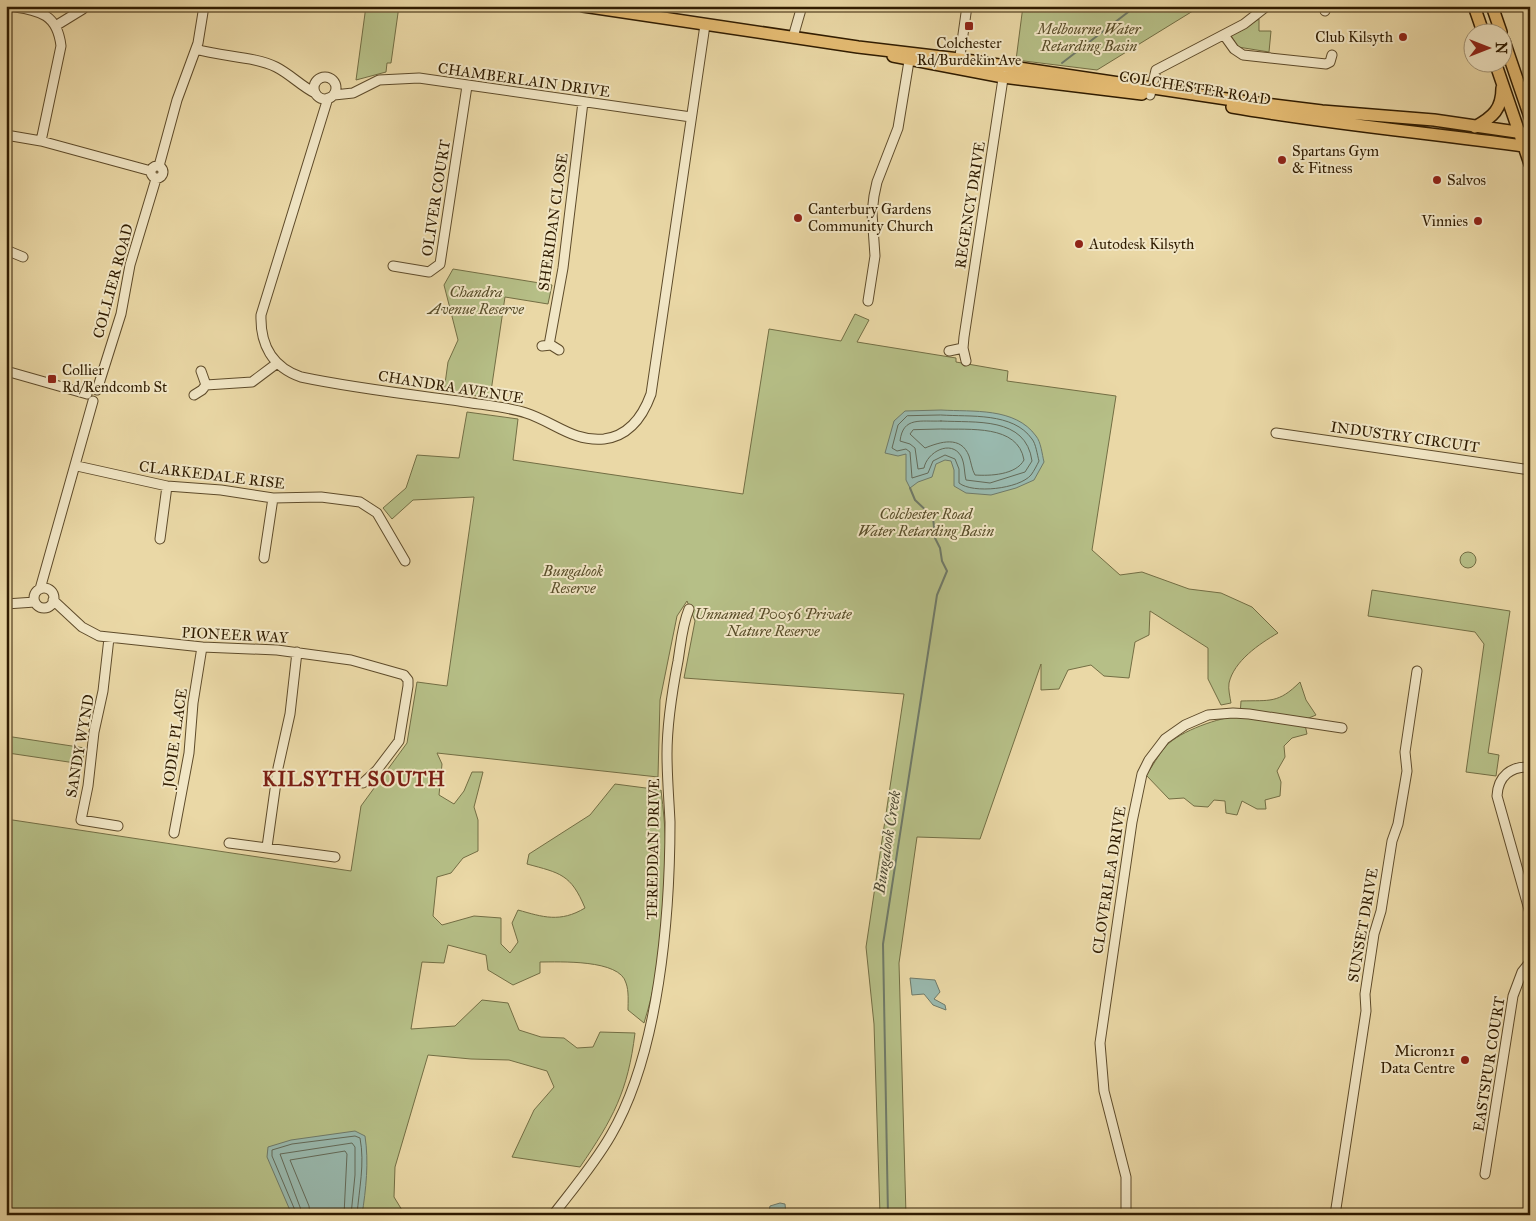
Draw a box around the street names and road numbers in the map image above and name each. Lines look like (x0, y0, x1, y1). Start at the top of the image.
street label: CHAMBERLAIN DRIVE (437, 59, 612, 101)
street label: COLCHESTER ROAD (1118, 67, 1272, 109)
street label: OLIVER COURT (418, 138, 454, 258)
street label: REGENCY DRIVE (951, 140, 989, 270)
street label: SHERIDAN CLOSE (534, 152, 572, 292)
street label: COLLIER ROAD (89, 222, 137, 340)
street label: CHANDRA AVENUE (377, 367, 525, 407)
street label: INDUSTRY CIRCUIT (1329, 418, 1481, 456)
street label: CLARKEDALE RISE (138, 457, 286, 493)
street label: PIONEER WAY (181, 623, 289, 647)
street label: JODIE PLACE (159, 687, 192, 791)
street label: SANDY WYND (62, 693, 98, 799)
street label: TEREDDAN DRIVE (643, 778, 663, 920)
street label: CLOVERLEA DRIVE (1088, 805, 1130, 955)
street label: SUNSET DRIVE (1344, 866, 1382, 984)
street label: EASTSPUR COURT (1469, 995, 1509, 1133)

